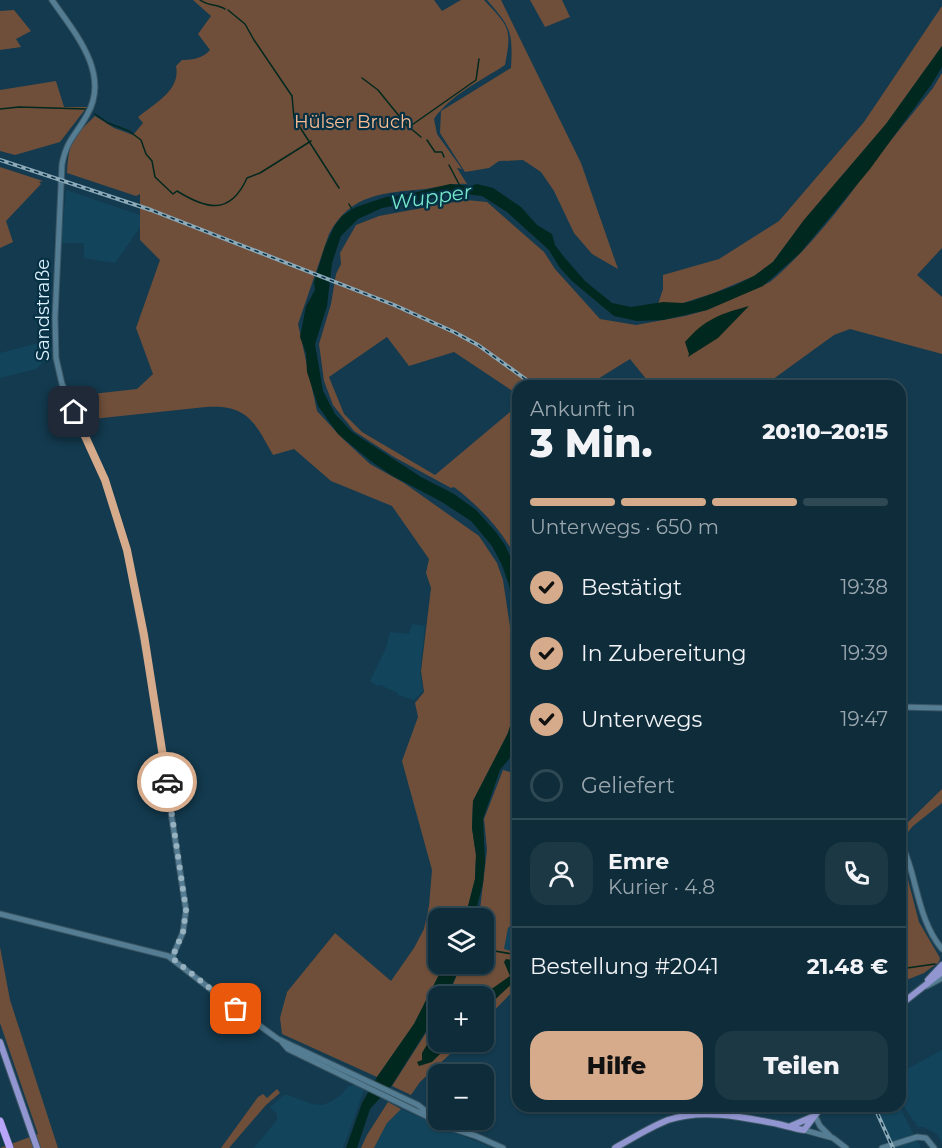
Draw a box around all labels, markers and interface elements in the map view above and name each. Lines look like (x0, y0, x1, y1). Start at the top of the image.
park label: Hülser Bruch (294, 111, 412, 133)
water label: Wupper (389, 179, 474, 215)
street label: Sandstraße (32, 259, 54, 361)
pin (48, 386, 99, 437)
icon: home (57, 395, 90, 428)
text: Ankunft in (530, 397, 636, 421)
text: 20:10–20:15 (762, 418, 888, 445)
text: 3 Min. (530, 419, 652, 467)
text: Unterwegs · 650 m (530, 515, 719, 539)
icon: check (530, 571, 563, 604)
text: Bestätigt (581, 574, 682, 601)
text: 19:38 (840, 575, 888, 599)
icon: check (530, 637, 563, 670)
text: In Zubereitung (581, 640, 747, 667)
text: 19:39 (841, 641, 888, 665)
icon: check (530, 703, 563, 736)
text: Unterwegs (581, 706, 702, 733)
text: 19:47 (840, 707, 888, 731)
courier (137, 752, 197, 812)
icon: car (151, 766, 184, 799)
text: Geliefert (581, 772, 675, 799)
button: person (530, 842, 593, 905)
button: phone (825, 842, 888, 905)
text: Emre (608, 848, 669, 875)
text: Kurier · 4.8 (608, 875, 715, 899)
map controls (428, 908, 494, 1130)
button: layers (428, 908, 494, 974)
text: Bestellung #2041 (530, 953, 719, 980)
text: 21.48 € (807, 953, 888, 980)
pin (210, 983, 261, 1034)
button: + (428, 986, 494, 1052)
icon: bag (219, 992, 252, 1025)
button: Hilfe (530, 1031, 703, 1100)
button: Teilen (715, 1031, 888, 1100)
button: − (428, 1064, 494, 1130)

